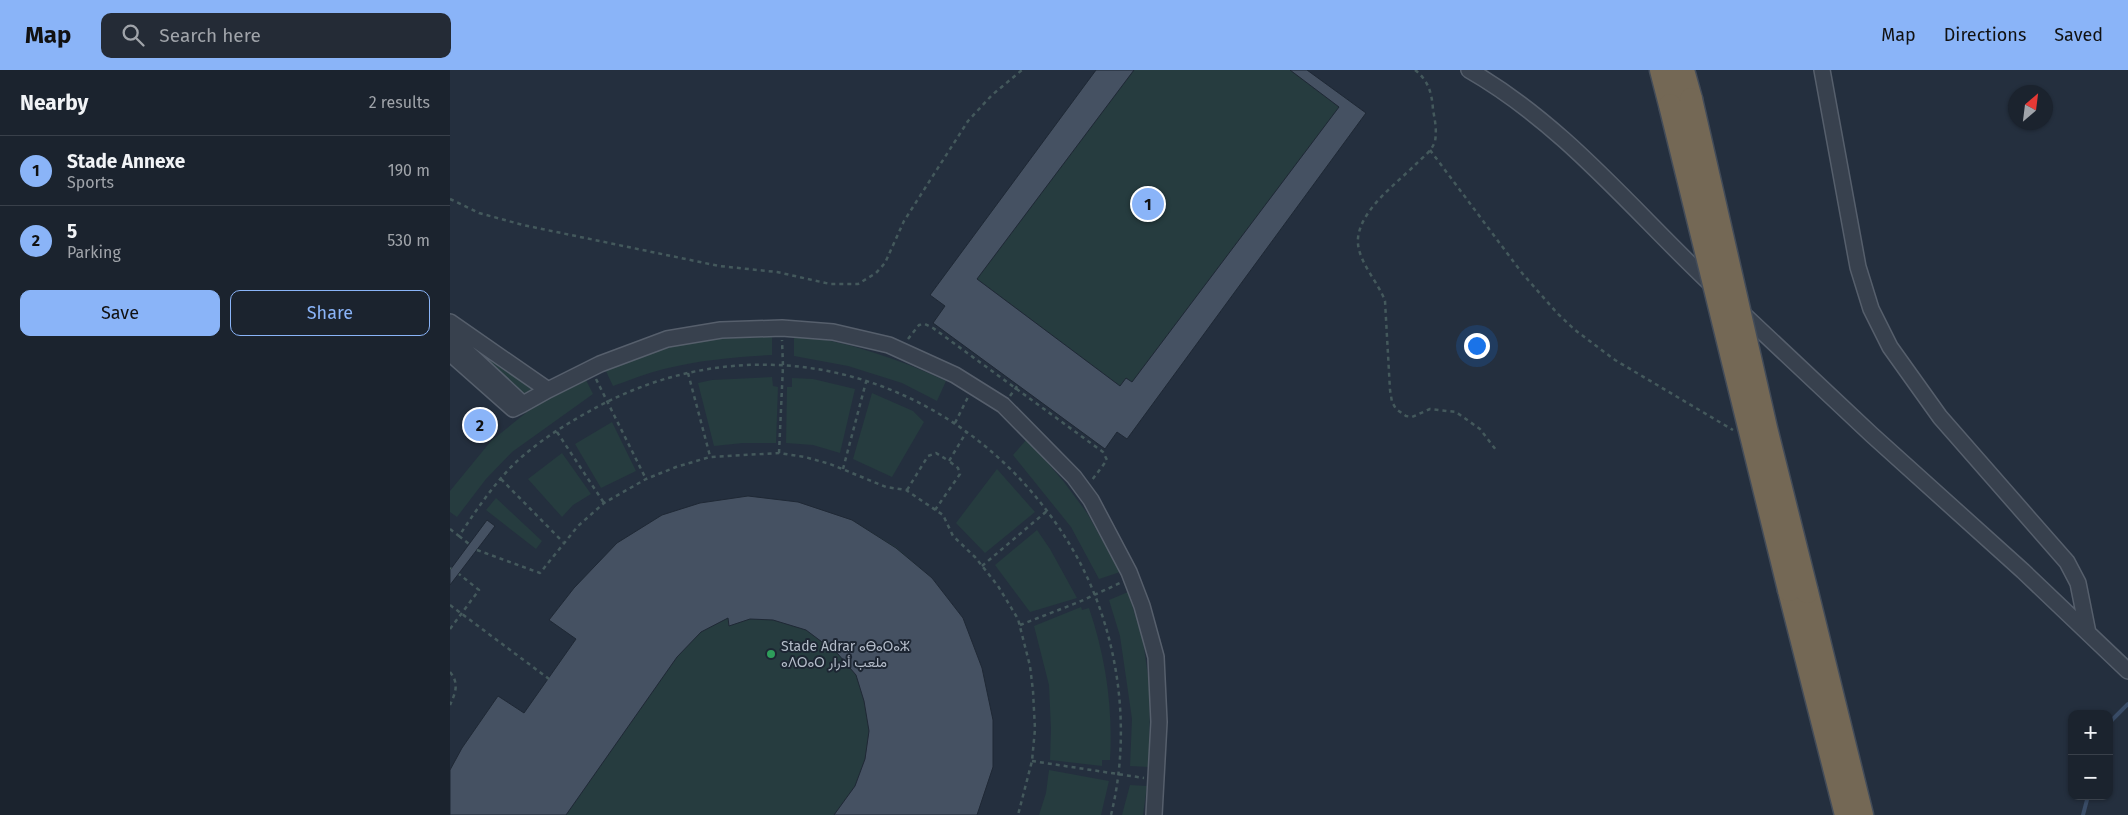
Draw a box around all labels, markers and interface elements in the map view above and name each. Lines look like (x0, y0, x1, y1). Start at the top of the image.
search box (101, 13, 451, 58)
text: Map (25, 21, 71, 49)
icon: search (119, 21, 147, 49)
text: Search here (159, 24, 261, 47)
text: Map (1881, 24, 1916, 46)
text: Directions (1944, 24, 2026, 46)
text: Saved (2054, 24, 2103, 46)
north arrow (2008, 85, 2053, 130)
text: Nearby (20, 90, 88, 116)
text: 2 results (369, 93, 430, 112)
text: Stade Annexe (67, 150, 185, 173)
text: 1 (32, 161, 40, 180)
text: 190 m (388, 161, 430, 180)
text: Sports (67, 173, 114, 192)
pin: 1 (1132, 185, 1164, 223)
text: 5 (67, 220, 77, 243)
text: 2 (32, 231, 40, 250)
text: 530 m (387, 231, 430, 250)
text: Parking (67, 243, 121, 262)
button: Save (20, 290, 220, 336)
button: Share (230, 290, 430, 336)
your location (1464, 333, 1490, 359)
pin: 2 (464, 406, 496, 444)
place label: Stade Adrar ⴰⴱⴰⵔⴰⵣ ⴰⴷⵔⴰⵔ ملعب أدرار (781, 638, 910, 671)
marker: Stade Adrar ⴰⴱⴰⵔⴰⵣ ⴰⴷⵔⴰⵔ ملعب أدرار (765, 648, 777, 660)
map controls (2068, 710, 2113, 800)
button: + (2068, 710, 2113, 755)
button: − (2068, 755, 2113, 800)

